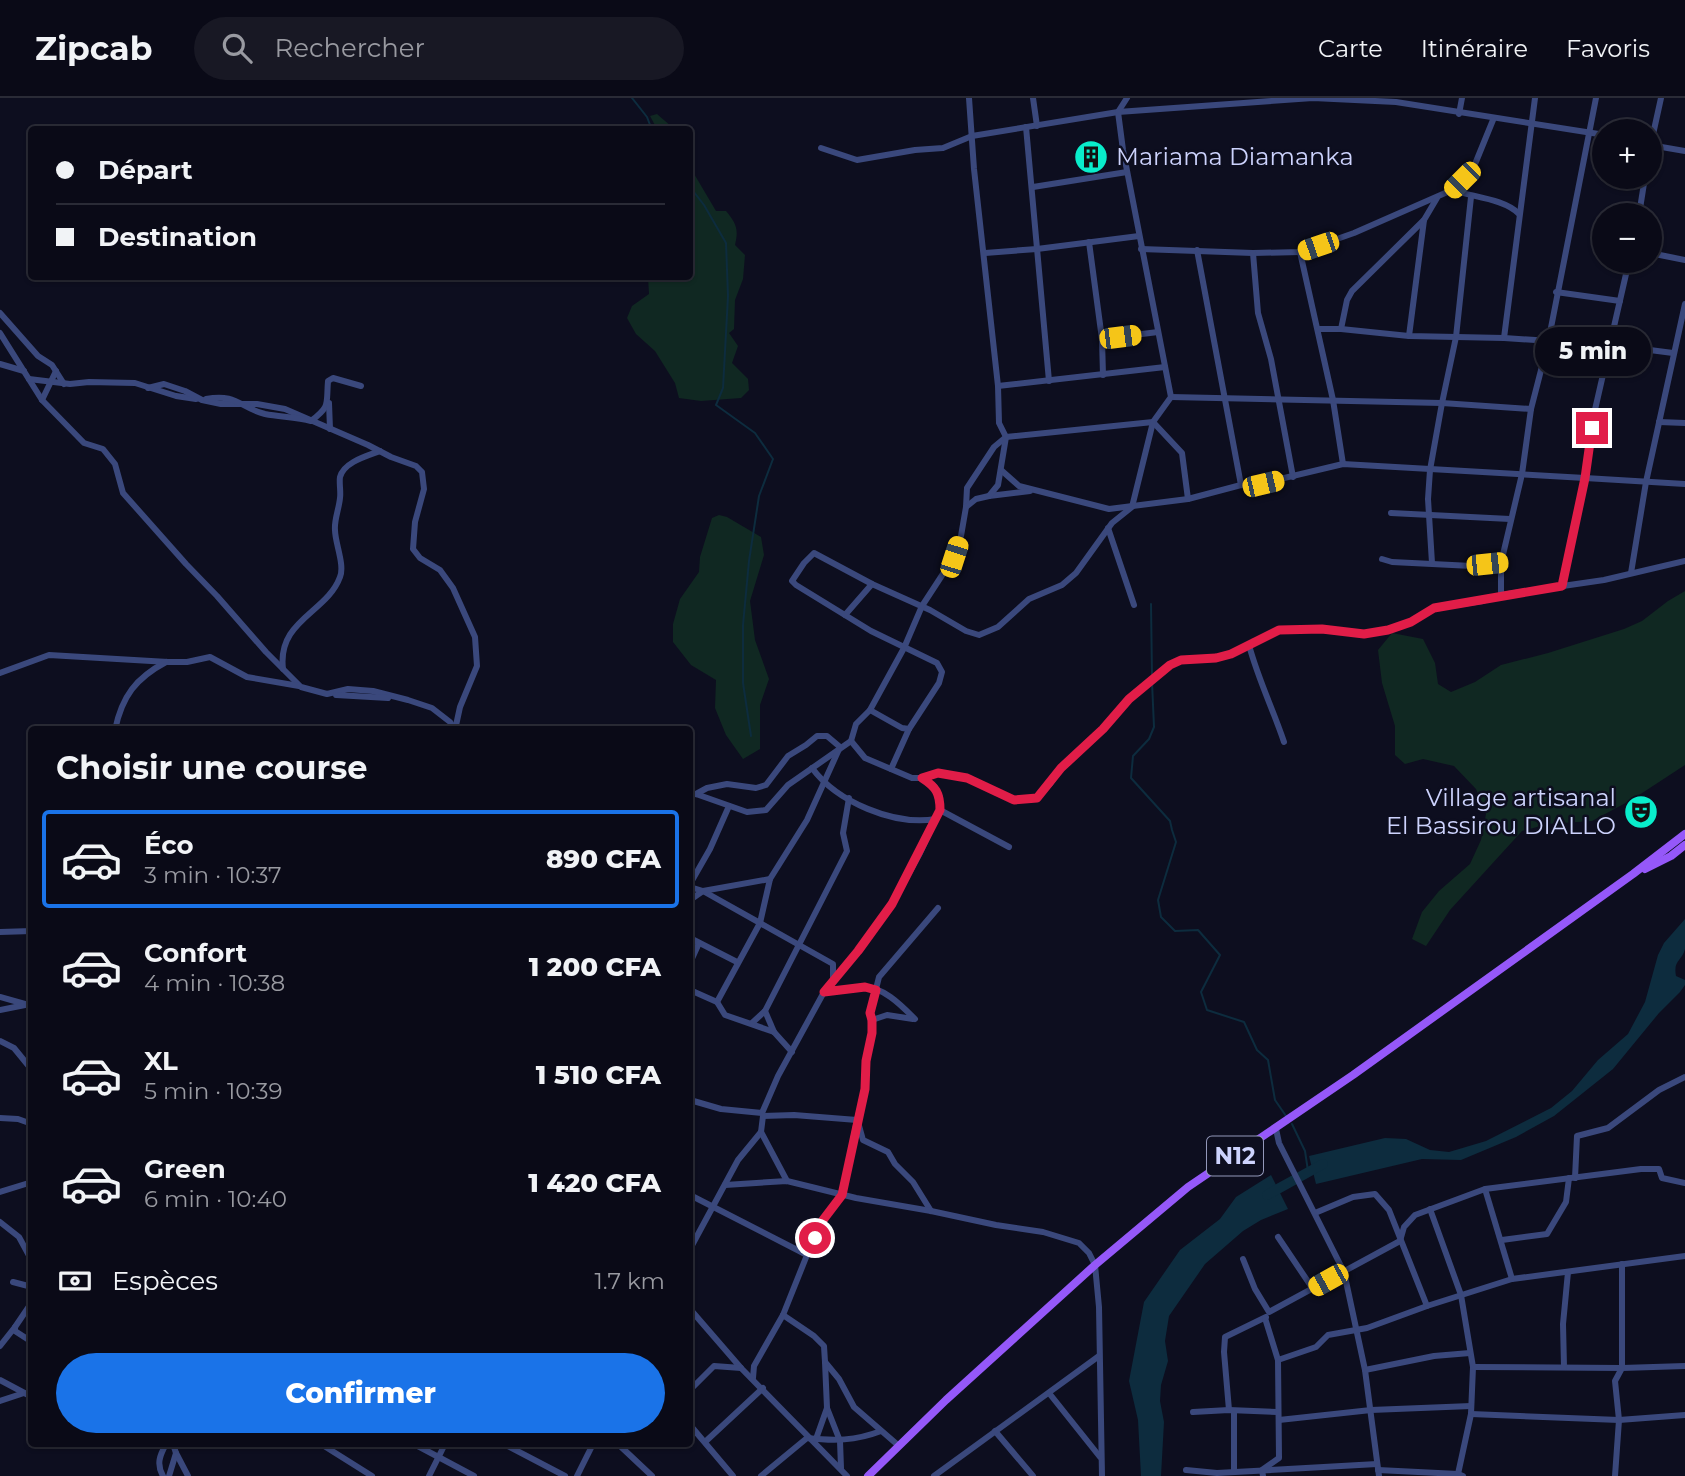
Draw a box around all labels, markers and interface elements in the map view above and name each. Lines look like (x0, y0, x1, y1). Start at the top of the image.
search box (194, 17, 684, 80)
text: Zipcab (35, 28, 152, 68)
icon: search (218, 29, 256, 67)
text: Rechercher (274, 32, 425, 64)
text: Carte (1318, 34, 1383, 63)
text: Itinéraire (1421, 34, 1528, 63)
text: Favoris (1566, 34, 1650, 63)
map controls (1592, 119, 1662, 273)
button: + (1592, 119, 1662, 189)
building icon: Mariama Diamanka (1072, 138, 1110, 176)
place label: Mariama Diamanka (1116, 142, 1354, 171)
text: Départ (98, 154, 193, 186)
car (1440, 158, 1485, 202)
button: − (1592, 203, 1662, 273)
text: Destination (98, 221, 257, 253)
car (1295, 229, 1342, 263)
car (1098, 324, 1143, 350)
callout: 5 min (1534, 327, 1650, 376)
text: 5 min (1559, 337, 1627, 365)
route end (1576, 412, 1608, 444)
car (1241, 469, 1286, 499)
car (938, 534, 971, 580)
car (1466, 551, 1509, 577)
text: Choisir une course (56, 748, 368, 787)
place label: Village artisanal El Bassirou DIALLO (1386, 783, 1616, 840)
theatre icon: Village artisanal El Bassirou DIALLO (1622, 793, 1660, 831)
icon: car (60, 828, 123, 891)
text: Éco (144, 829, 194, 861)
text: 890 CFA (546, 843, 661, 875)
text: 3 min · 10:37 (144, 861, 282, 889)
icon: car (60, 936, 123, 999)
text: Confort (144, 937, 247, 969)
text: 1 200 CFA (529, 951, 661, 983)
text: 4 min · 10:38 (144, 969, 285, 997)
icon: car (60, 1044, 123, 1107)
text: XL (144, 1045, 178, 1077)
text: 1 510 CFA (536, 1059, 661, 1091)
text: 5 min · 10:39 (144, 1077, 282, 1105)
road number: N12 (1207, 1136, 1263, 1176)
icon: car (60, 1152, 123, 1215)
text: Green (144, 1153, 226, 1185)
text: 1 420 CFA (528, 1167, 661, 1199)
text: 6 min · 10:40 (144, 1185, 287, 1213)
route start (799, 1222, 831, 1254)
car (1305, 1261, 1352, 1299)
icon: cash (56, 1262, 94, 1300)
text: Espèces (112, 1265, 218, 1297)
text: 1.7 km (595, 1267, 665, 1295)
button: Confirmer (56, 1353, 665, 1433)

